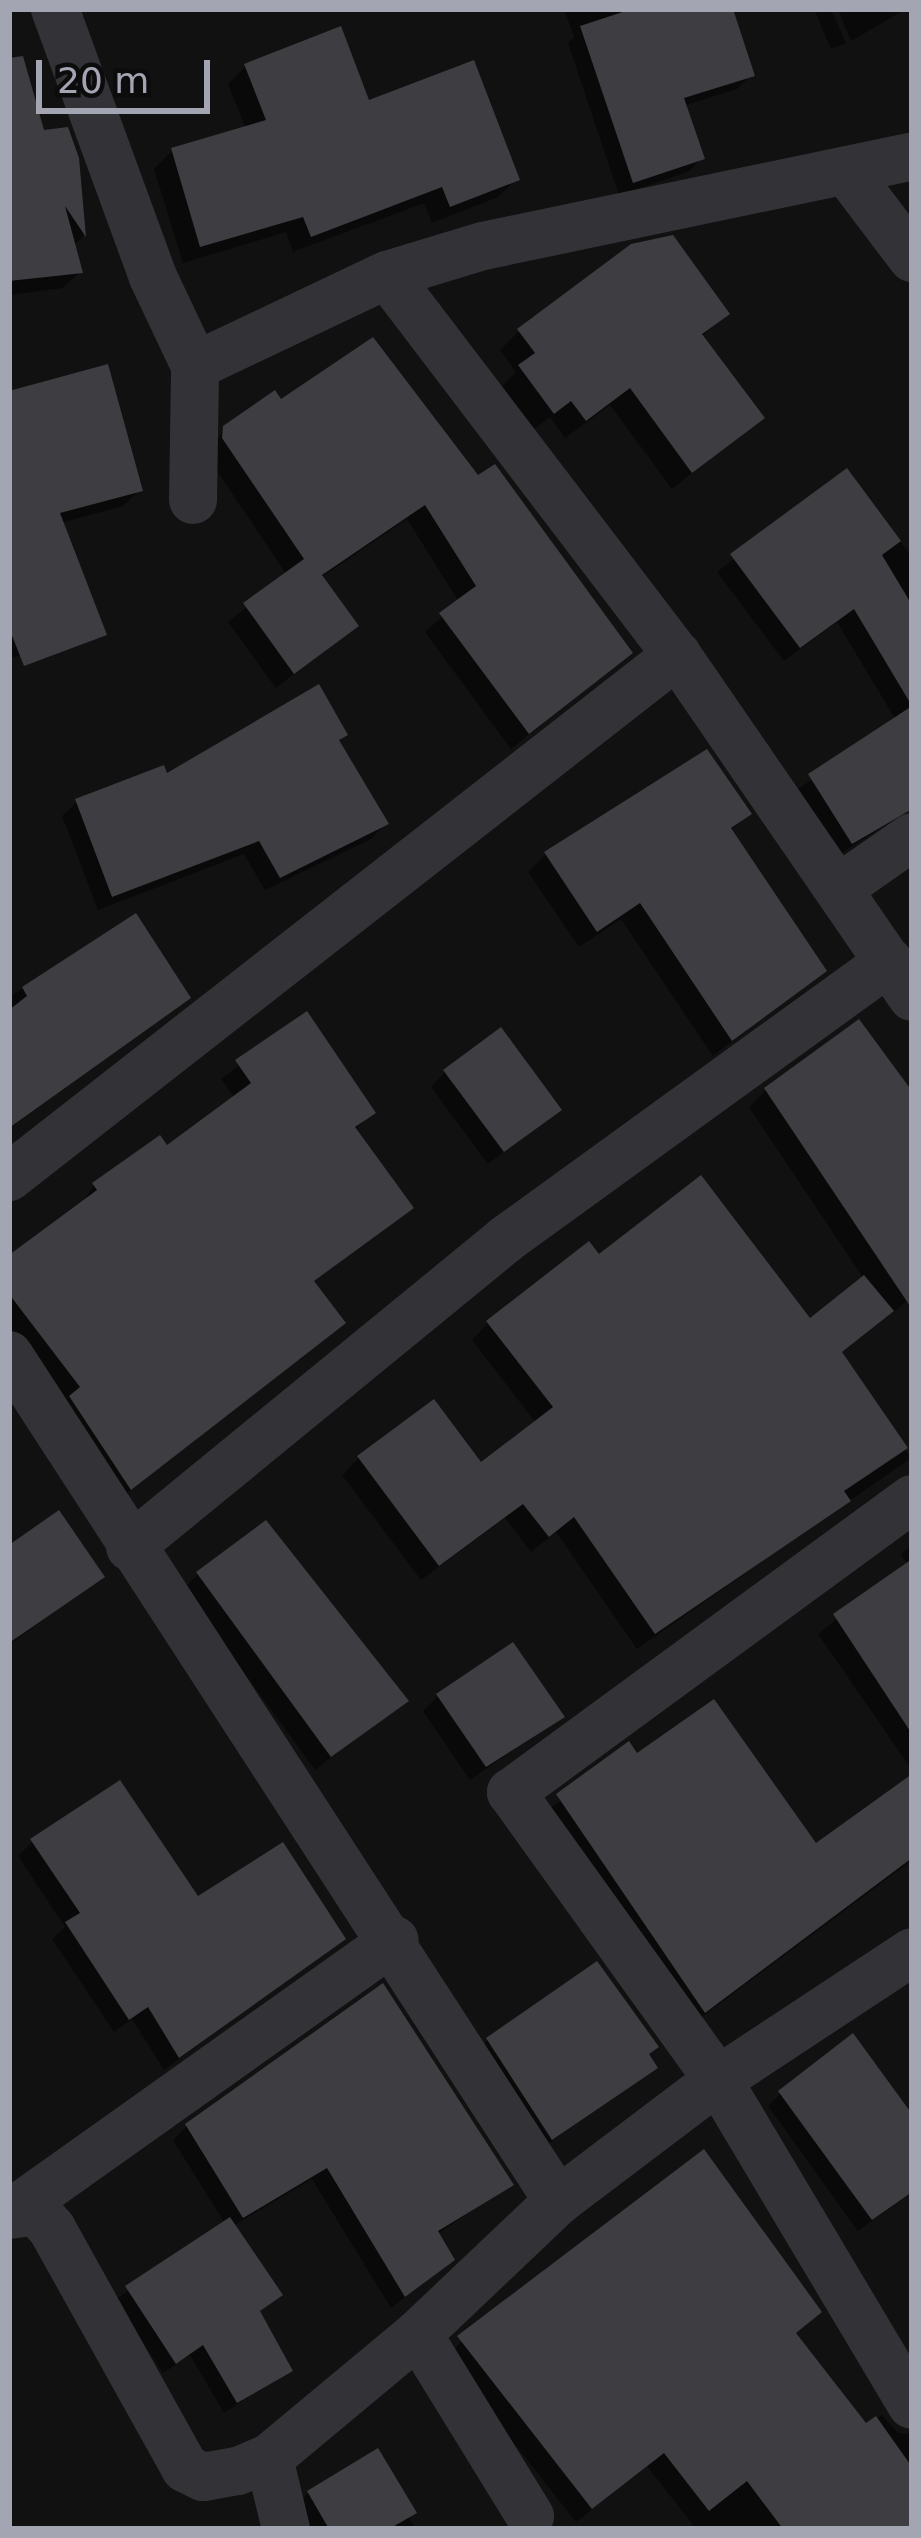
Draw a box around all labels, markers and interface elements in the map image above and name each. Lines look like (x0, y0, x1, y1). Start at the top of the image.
scale bar (42, 36, 216, 110)
text: 20 m (57, 60, 149, 101)

